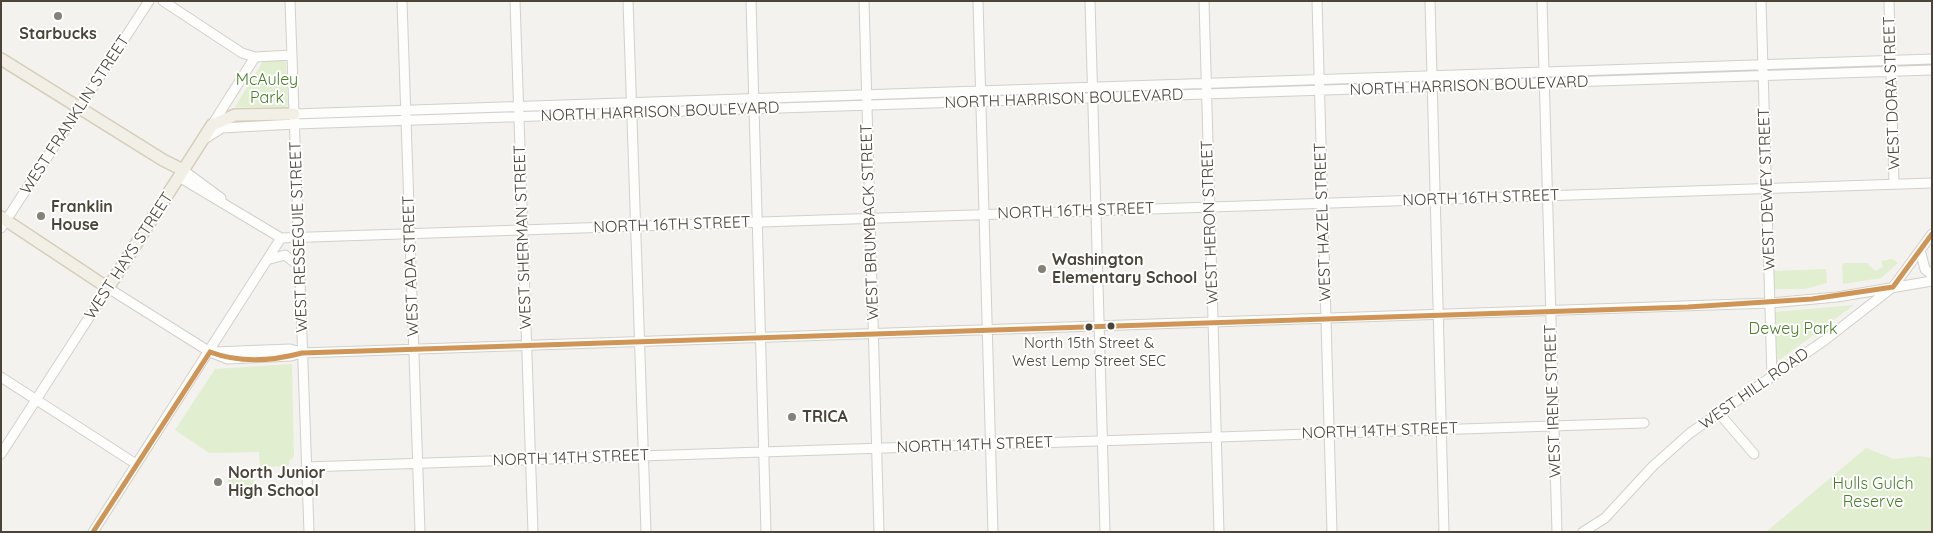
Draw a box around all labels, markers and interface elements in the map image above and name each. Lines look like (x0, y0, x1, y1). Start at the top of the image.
marker: Starbucks (52, 10, 64, 22)
street label: WEST DORA STREET (1880, 16, 1904, 170)
place label: Starbucks (19, 24, 97, 44)
street label: WEST FRANKLIN STREET (16, 32, 134, 198)
park label: McAuley Park (236, 70, 298, 108)
street label: NORTH HARRISON BOULEVARD (1349, 72, 1589, 100)
street label: NORTH HARRISON BOULEVARD (944, 85, 1184, 113)
street label: NORTH HARRISON BOULEVARD (540, 98, 780, 126)
street label: WEST DEWEY STREET (1755, 107, 1779, 271)
street label: WEST BRUMBACK STREET (857, 123, 883, 321)
street label: WEST HERON STREET (1198, 140, 1222, 304)
street label: WEST RESSEGUIE STREET (286, 141, 312, 333)
street label: WEST HAZEL STREET (1311, 142, 1335, 302)
street label: WEST SHERMAN STREET (510, 144, 536, 330)
street label: NORTH 16TH STREET (1402, 186, 1560, 210)
street label: WEST HAYS STREET (81, 189, 177, 323)
street label: WEST ADA STREET (399, 195, 423, 337)
place label: Franklin House (51, 197, 113, 235)
street label: NORTH 16TH STREET (997, 199, 1155, 223)
marker: Franklin House (35, 210, 47, 222)
street label: NORTH 16TH STREET (593, 213, 751, 237)
place label: Washington Elementary School (1052, 250, 1197, 288)
marker: Washington Elementary School (1036, 263, 1048, 275)
park label: Dewey Park (1749, 319, 1837, 339)
unlabelled marker (1106, 321, 1116, 331)
marker: North 15th Street & West Lemp Street SEC (1084, 322, 1094, 332)
street label: WEST IRENE STREET (1541, 324, 1565, 478)
place label: North 15th Street & West Lemp Street SEC (1012, 334, 1166, 369)
street label: WEST HILL ROAD (1696, 344, 1812, 434)
place label: TRICA (802, 407, 848, 427)
marker: TRICA (786, 411, 798, 423)
street label: NORTH 14TH STREET (1301, 419, 1459, 443)
street label: NORTH 14TH STREET (896, 433, 1054, 457)
street label: NORTH 14TH STREET (492, 446, 650, 470)
place label: North Junior High School (228, 463, 326, 501)
park label: Hulls Gulch Reserve (1833, 474, 1913, 512)
marker: North Junior High School (212, 476, 224, 488)

